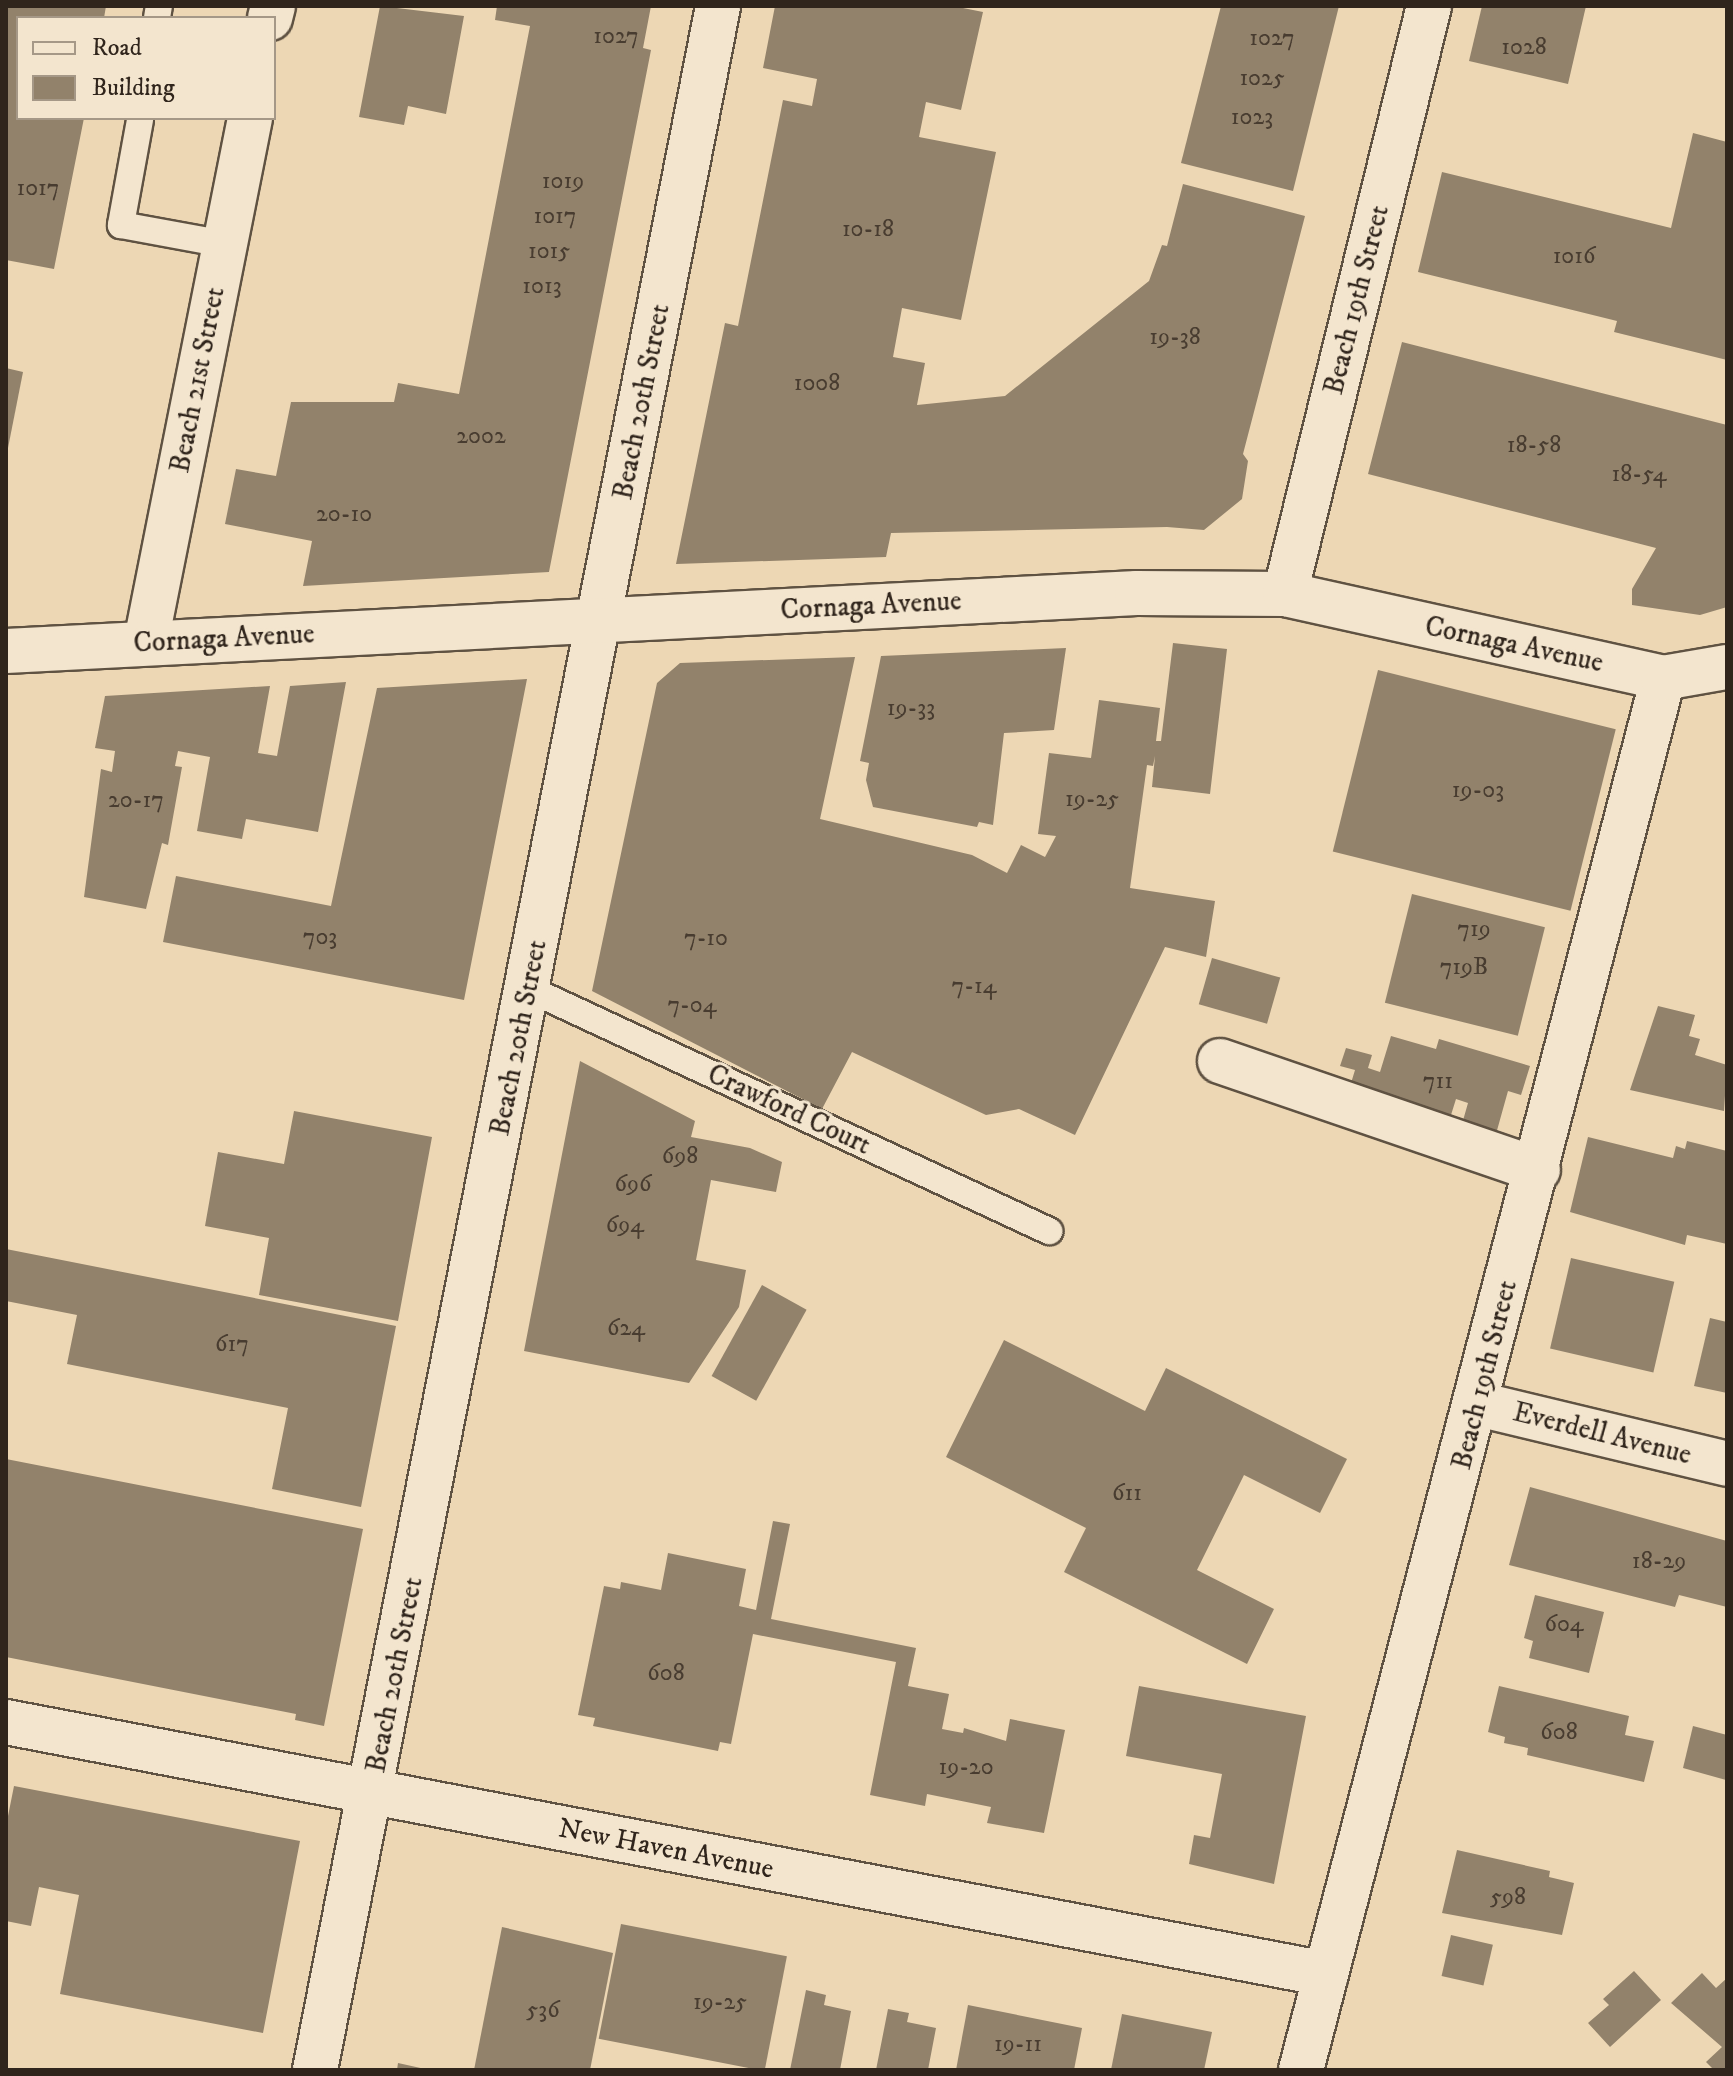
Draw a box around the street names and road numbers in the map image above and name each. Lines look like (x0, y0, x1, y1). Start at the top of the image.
street label: Beach 19th Street (1317, 202, 1397, 398)
street label: Beach 21st Street (164, 284, 232, 476)
street label: Beach 20th Street (607, 301, 677, 503)
street label: Cornaga Avenue (780, 584, 962, 628)
street label: Cornaga Avenue (1422, 610, 1606, 680)
street label: Cornaga Avenue (133, 617, 315, 661)
street label: Beach 20th Street (484, 937, 554, 1139)
street label: Crawford Court (702, 1058, 876, 1162)
street label: Beach 19th Street (1445, 1277, 1525, 1473)
street label: Everdell Avenue (1509, 1396, 1695, 1472)
street label: Beach 20th Street (360, 1574, 430, 1776)
street label: New Haven Avenue (556, 1812, 776, 1886)

